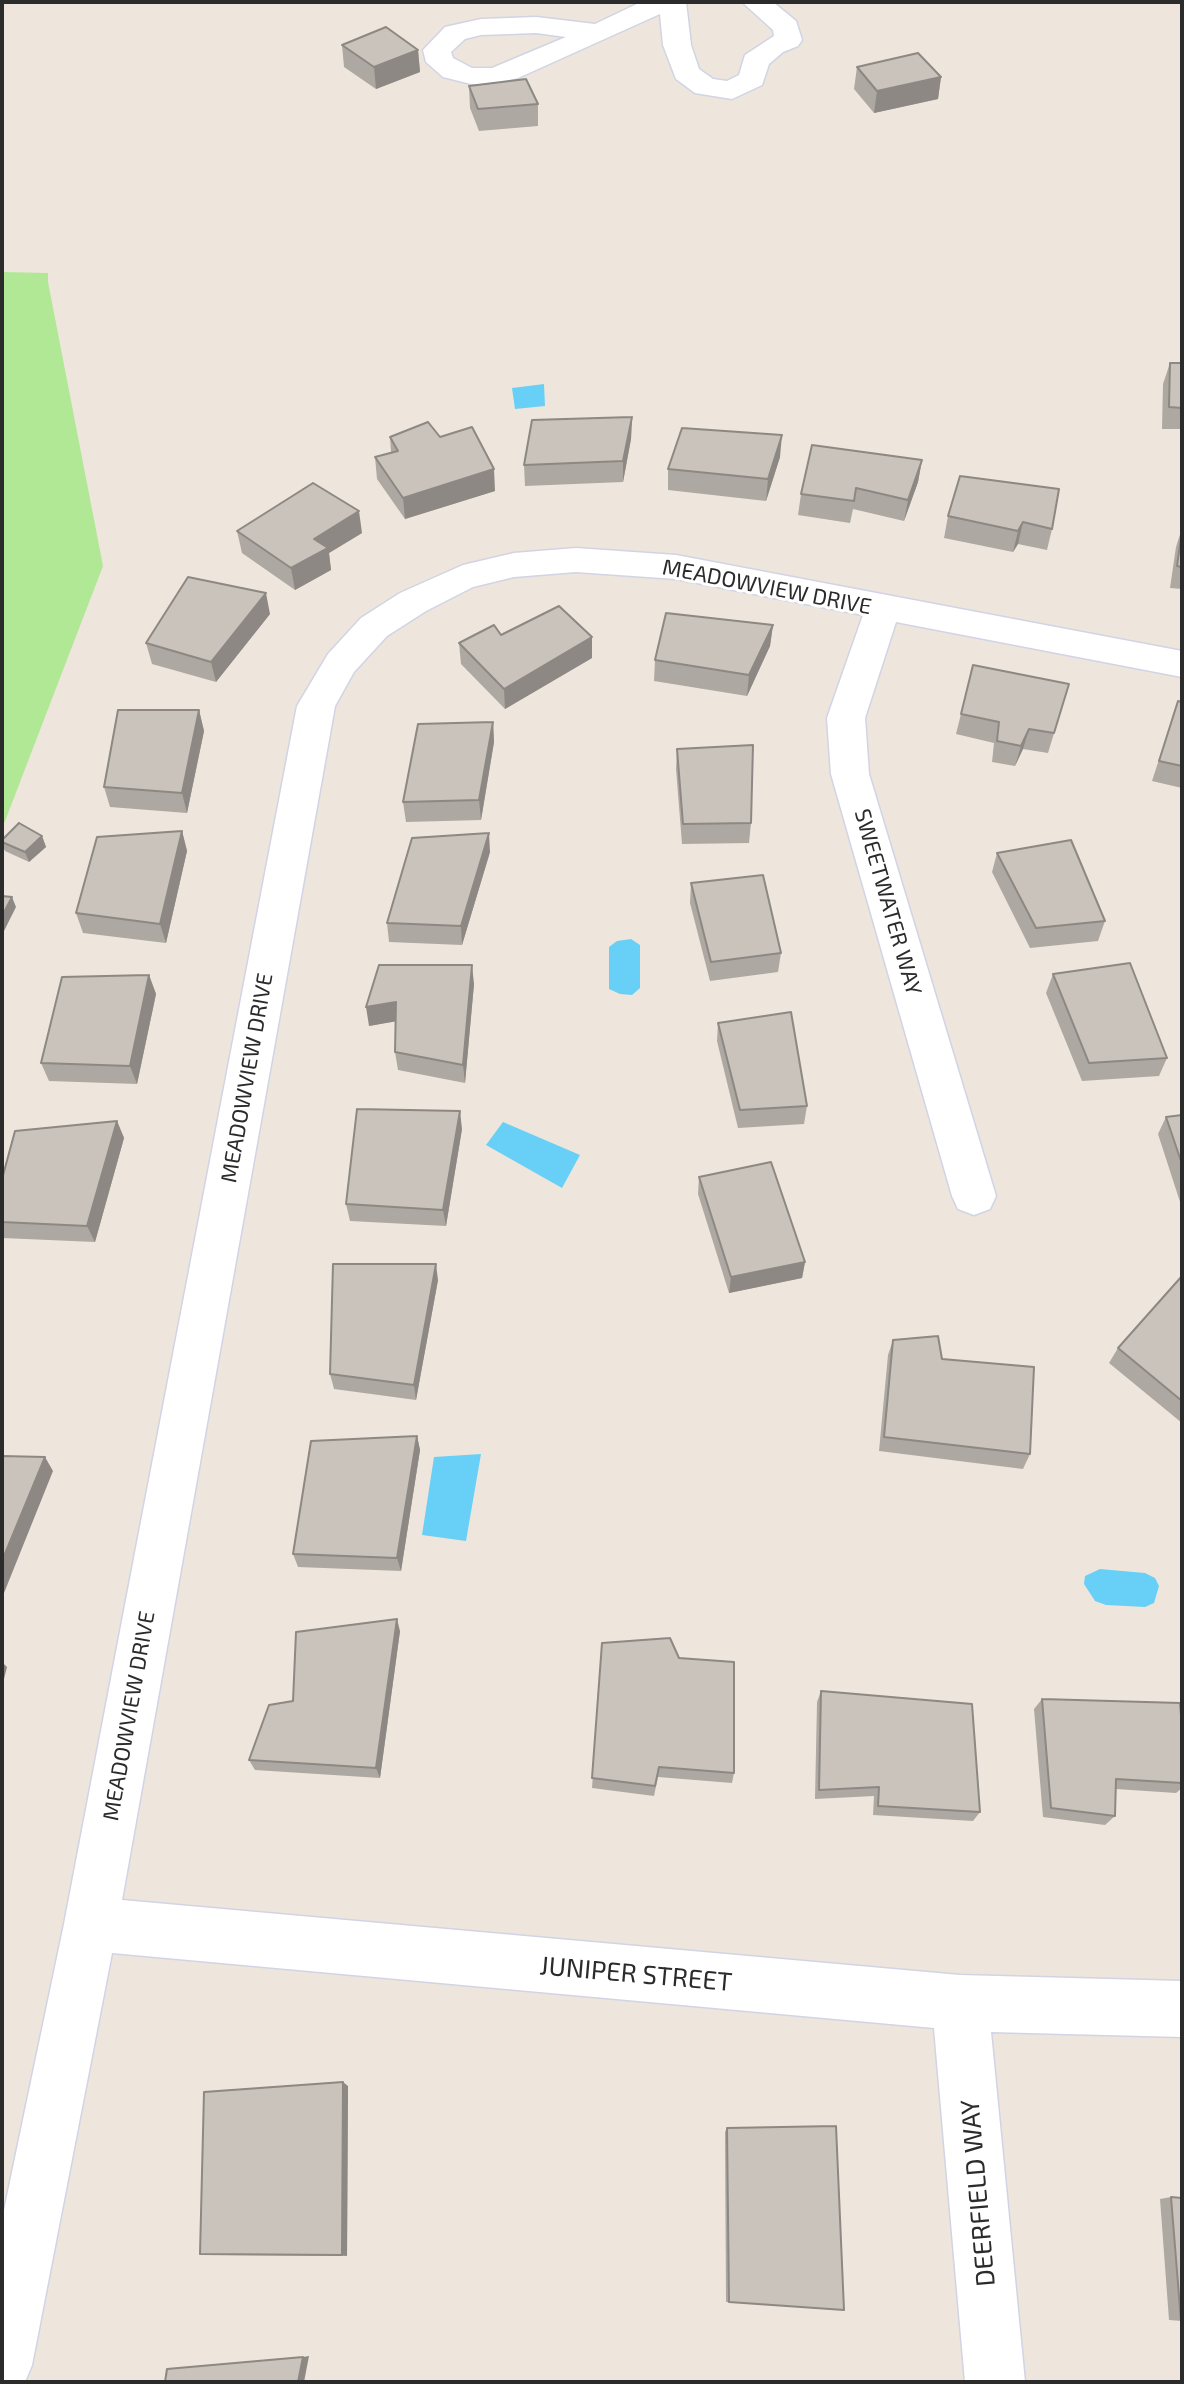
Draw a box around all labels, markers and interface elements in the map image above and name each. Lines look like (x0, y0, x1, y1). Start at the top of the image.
street label: MEADOWVIEW DRIVE (660, 554, 874, 620)
street label: SWEETWATER WAY (849, 806, 927, 998)
street label: MEADOWVIEW DRIVE (216, 971, 278, 1185)
street label: MEADOWVIEW DRIVE (98, 1609, 160, 1823)
street label: JUNIPER STREET (538, 1950, 734, 1998)
street label: DEERFIELD WAY (954, 2098, 1002, 2288)

